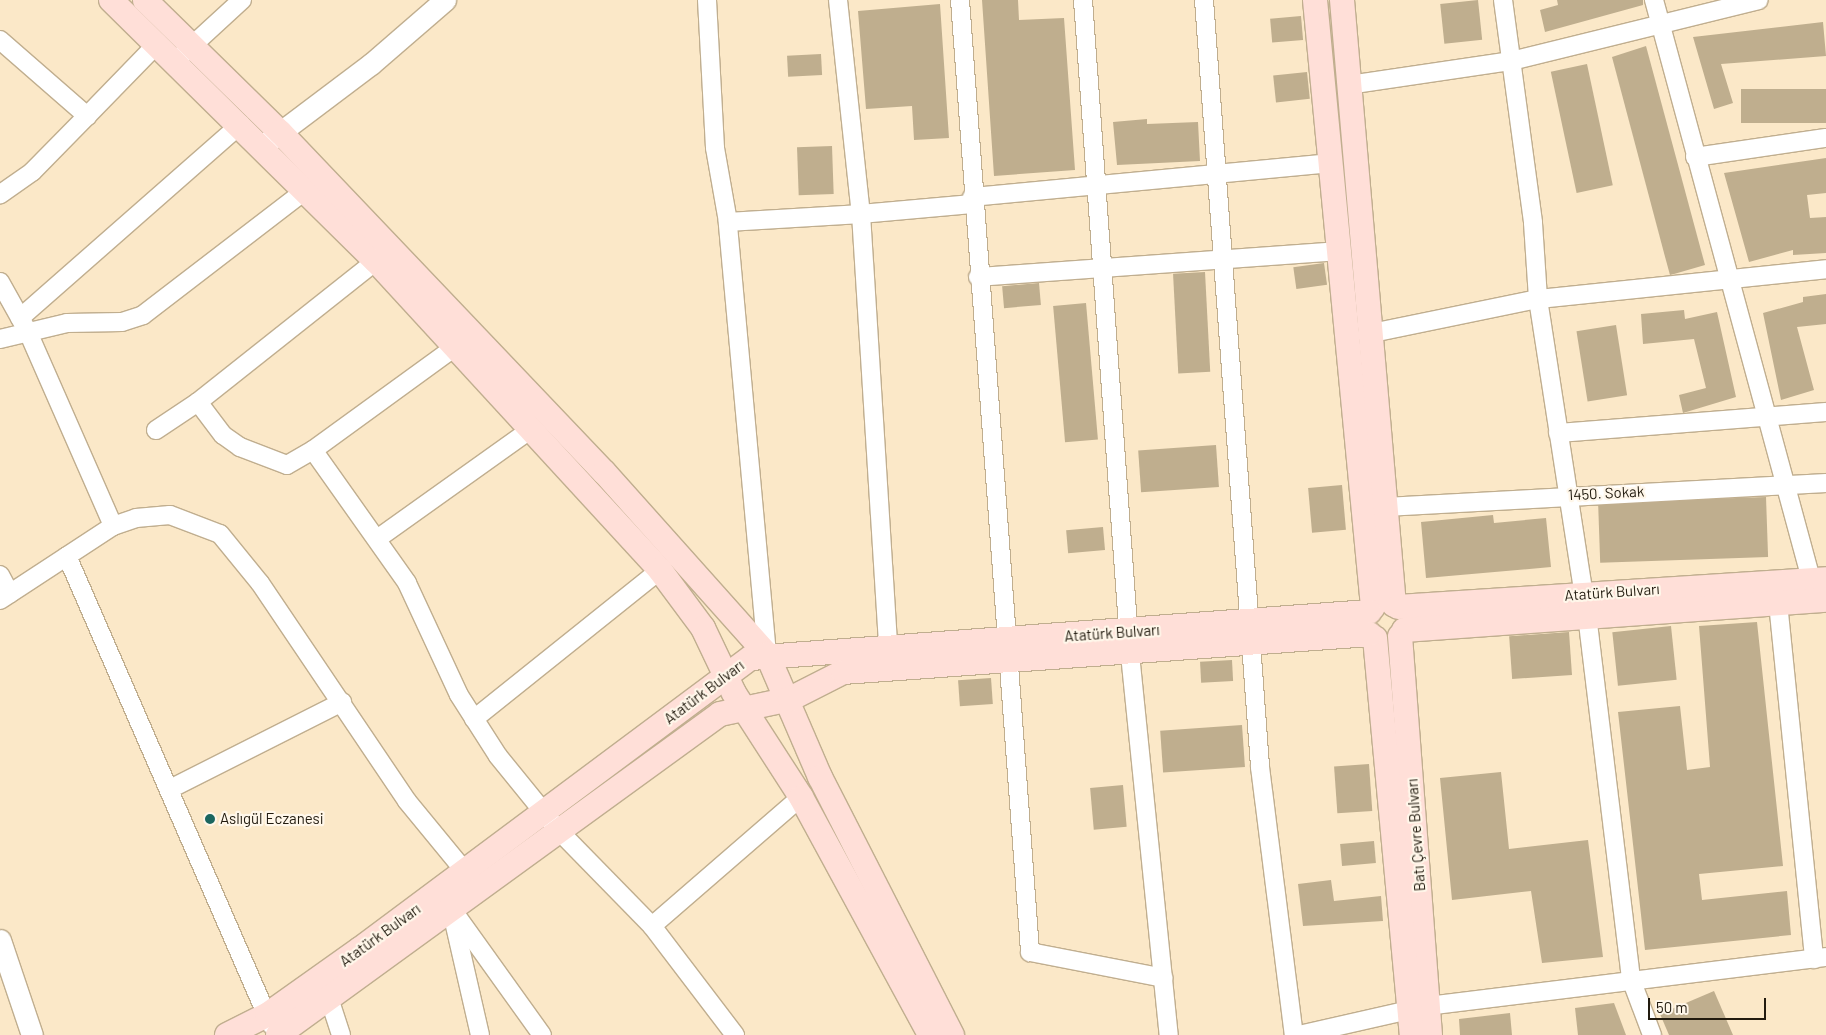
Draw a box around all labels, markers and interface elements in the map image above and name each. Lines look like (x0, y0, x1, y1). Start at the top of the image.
street label: 1450. Sokak (1567, 482, 1645, 504)
street label: Atatürk Bulvarı (1564, 580, 1660, 604)
street label: Atatürk Bulvarı (1064, 621, 1160, 645)
street label: Atatürk Bulvarı (660, 656, 748, 728)
street label: Batı Çevre Bulvarı (1403, 778, 1429, 892)
place label: Aslıgül Eczanesi (220, 810, 324, 828)
marker: Aslıgül Eczanesi (204, 813, 216, 825)
street label: Atatürk Bulvarı (336, 900, 424, 970)
scale bar (1651, 988, 1768, 1020)
text: 50 m (1656, 998, 1688, 1016)

